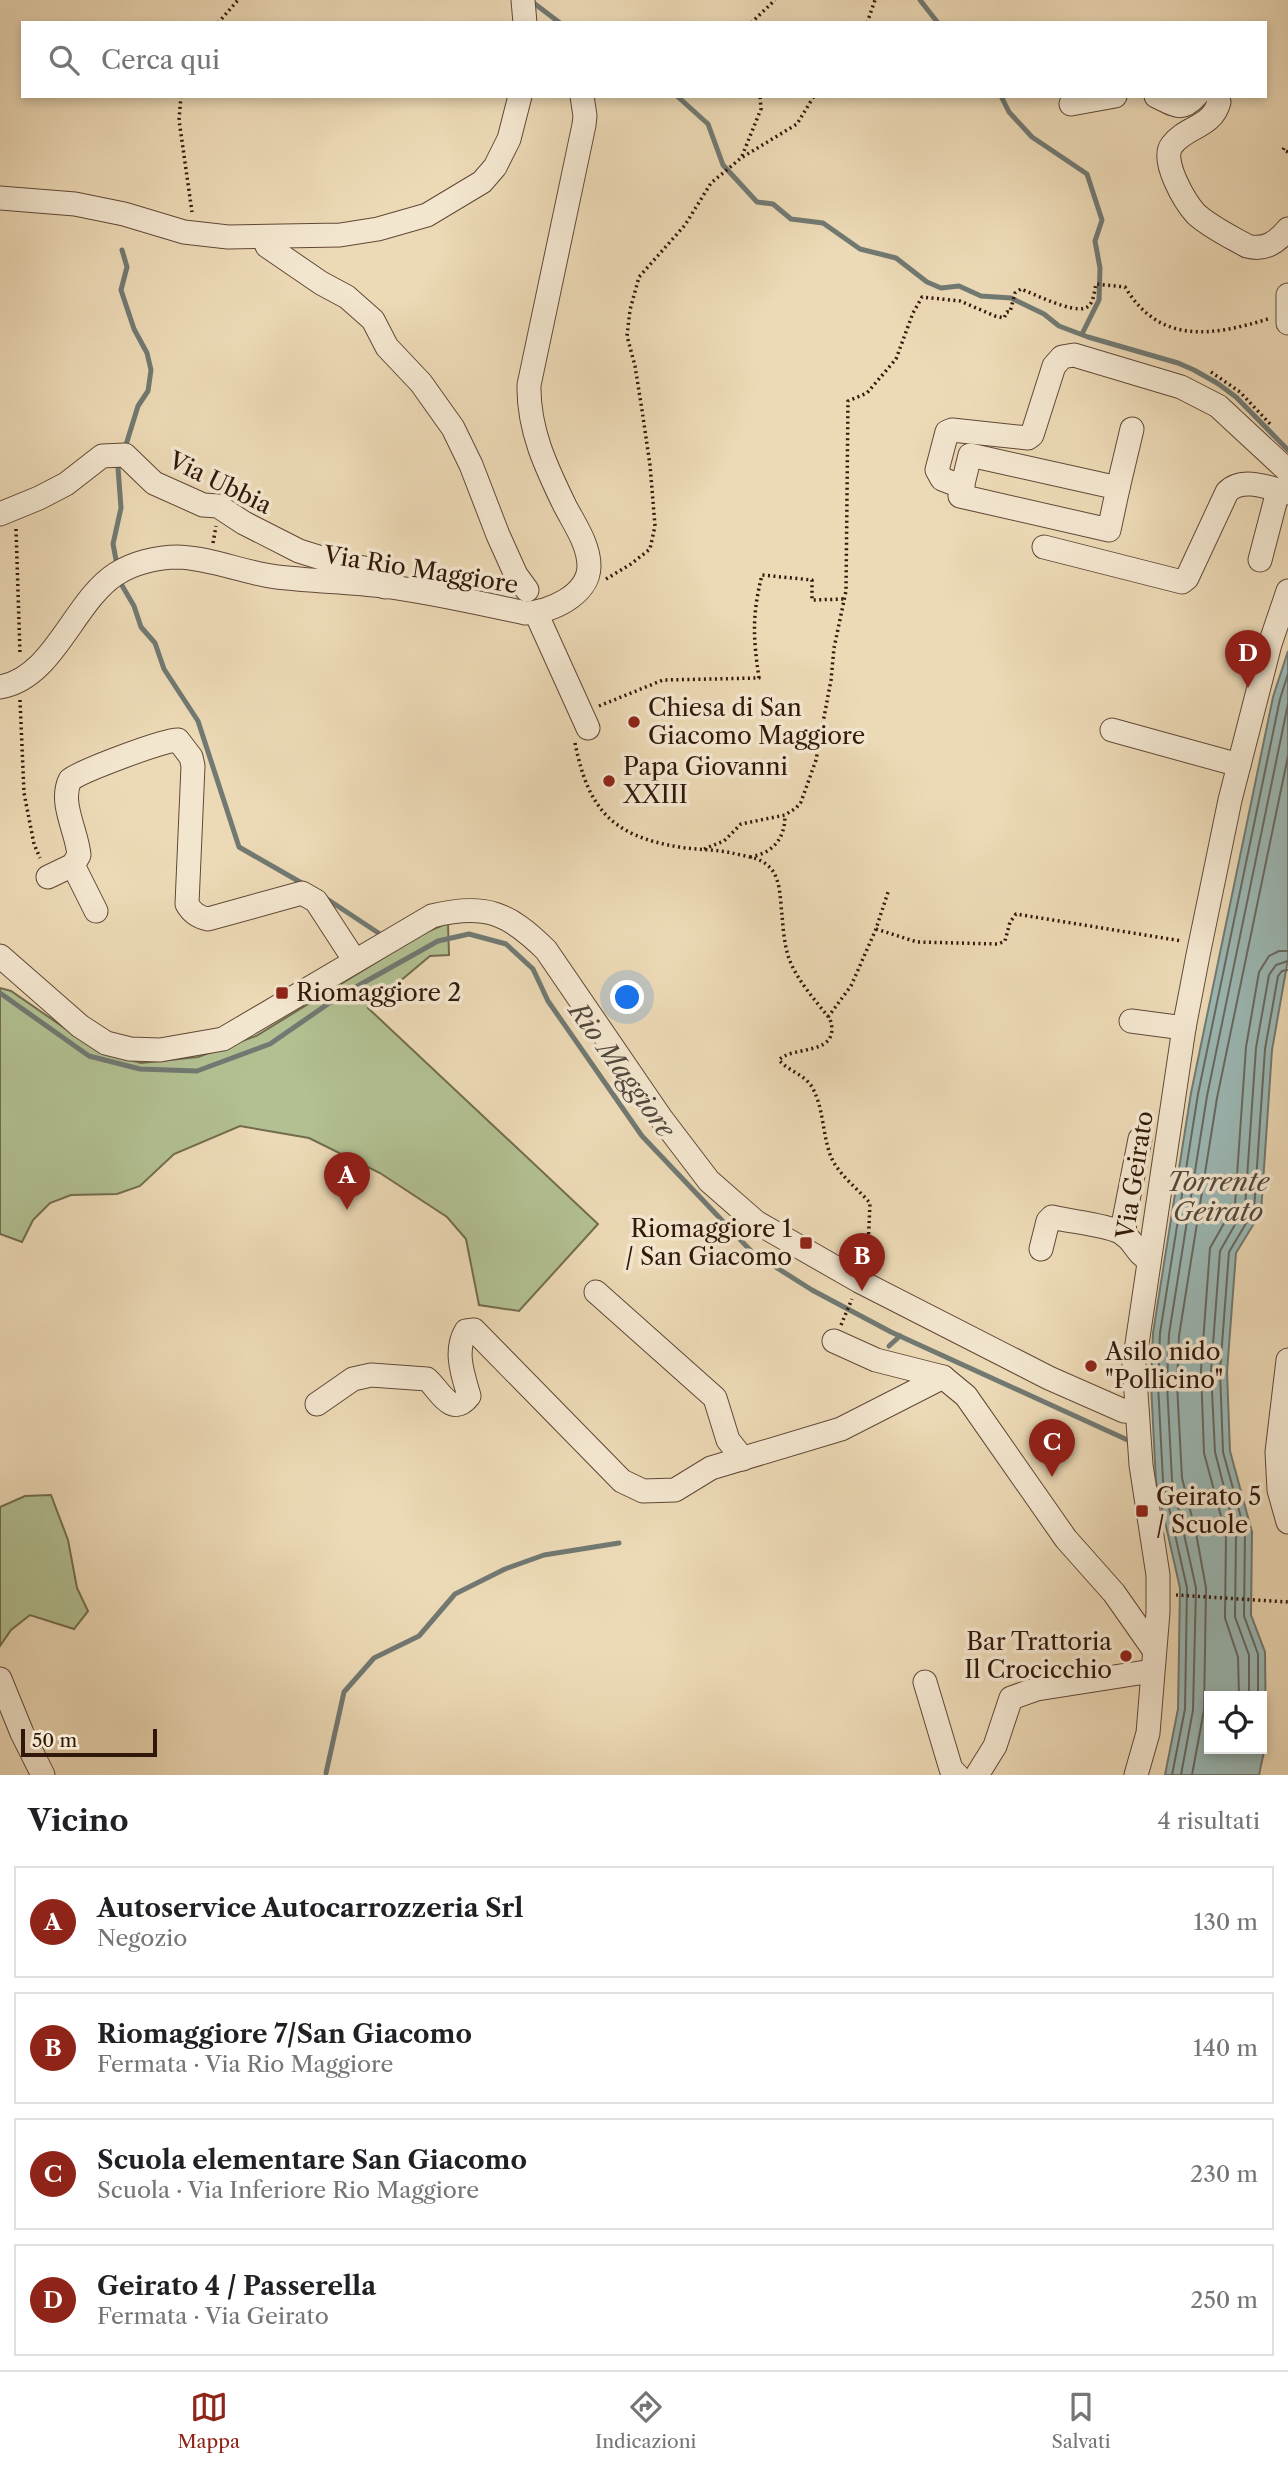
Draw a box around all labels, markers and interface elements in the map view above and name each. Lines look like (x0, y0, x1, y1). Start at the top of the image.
search box (21, 21, 1267, 98)
icon: search (45, 41, 83, 79)
text: Cerca qui (101, 44, 220, 76)
street label: Via Ubbia (163, 445, 277, 520)
street label: Via Rio Maggiore (321, 540, 520, 599)
pin: D (1225, 630, 1271, 688)
place label: Chiesa di San Giacomo Maggiore (648, 693, 865, 750)
marker: Chiesa di San Giacomo Maggiore (626, 714, 642, 730)
place label: Papa Giovanni XXIII (622, 752, 788, 809)
marker: Papa Giovanni XXIII (601, 773, 617, 789)
place label: Riomaggiore 2 (296, 978, 461, 1007)
your location (610, 980, 644, 1014)
marker: Riomaggiore 2 (274, 985, 290, 1001)
water label: Rio Maggiore (561, 994, 683, 1145)
street label: Via Geirato (1110, 1109, 1159, 1242)
pin: A (324, 1152, 370, 1210)
water label: Torrente Geirato (1167, 1166, 1271, 1228)
place label: Riomaggiore 1 / San Giacomo (625, 1214, 792, 1271)
pin: B (839, 1233, 885, 1291)
marker: Riomaggiore 1 / San Giacomo (798, 1235, 814, 1251)
place label: Asilo nido "Pollicino" (1104, 1337, 1223, 1394)
marker: Asilo nido "Pollicino" (1083, 1358, 1099, 1374)
pin: C (1029, 1419, 1075, 1477)
place label: Geirato 5 / Scuole (1156, 1482, 1261, 1539)
marker: Geirato 5 / Scuole (1134, 1503, 1150, 1519)
place label: Bar Trattoria Il Crocicchio (964, 1627, 1112, 1684)
marker: Bar Trattoria Il Crocicchio (1118, 1648, 1134, 1664)
map controls (1204, 1691, 1267, 1754)
button: locate (1204, 1691, 1267, 1754)
scale bar (21, 1726, 158, 1758)
text: 50 m (32, 1729, 77, 1752)
text: Vicino (28, 1802, 128, 1839)
text: 4 risultati (1157, 1807, 1260, 1835)
text: Autoservice Autocarrozzeria Srl (97, 1892, 523, 1924)
text: A (44, 1908, 62, 1936)
text: 130 m (1194, 1908, 1258, 1936)
text: Negozio (97, 1924, 187, 1952)
text: Riomaggiore 7/San Giacomo (97, 2018, 472, 2050)
text: B (44, 2034, 62, 2062)
text: 140 m (1193, 2034, 1258, 2062)
text: Fermata · Via Rio Maggiore (97, 2050, 393, 2078)
text: Scuola elementare San Giacomo (97, 2144, 527, 2176)
text: C (44, 2160, 62, 2188)
text: 230 m (1190, 2160, 1258, 2188)
text: Scuola · Via Inferiore Rio Maggiore (97, 2176, 479, 2204)
text: Geirato 4 / Passerella (97, 2270, 376, 2302)
text: D (43, 2286, 63, 2314)
text: 250 m (1190, 2286, 1258, 2314)
text: Fermata · Via Geirato (97, 2302, 329, 2330)
tab: Mappa (178, 2388, 240, 2453)
tab: Indicazioni (595, 2388, 696, 2453)
tab: Salvati (1051, 2388, 1110, 2453)

